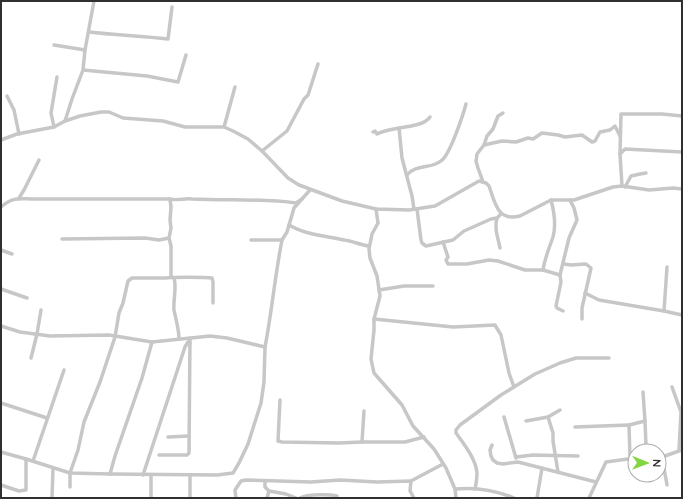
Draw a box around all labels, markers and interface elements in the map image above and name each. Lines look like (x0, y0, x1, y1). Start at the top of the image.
north arrow (627, 443, 667, 483)
text: N (650, 459, 664, 467)

